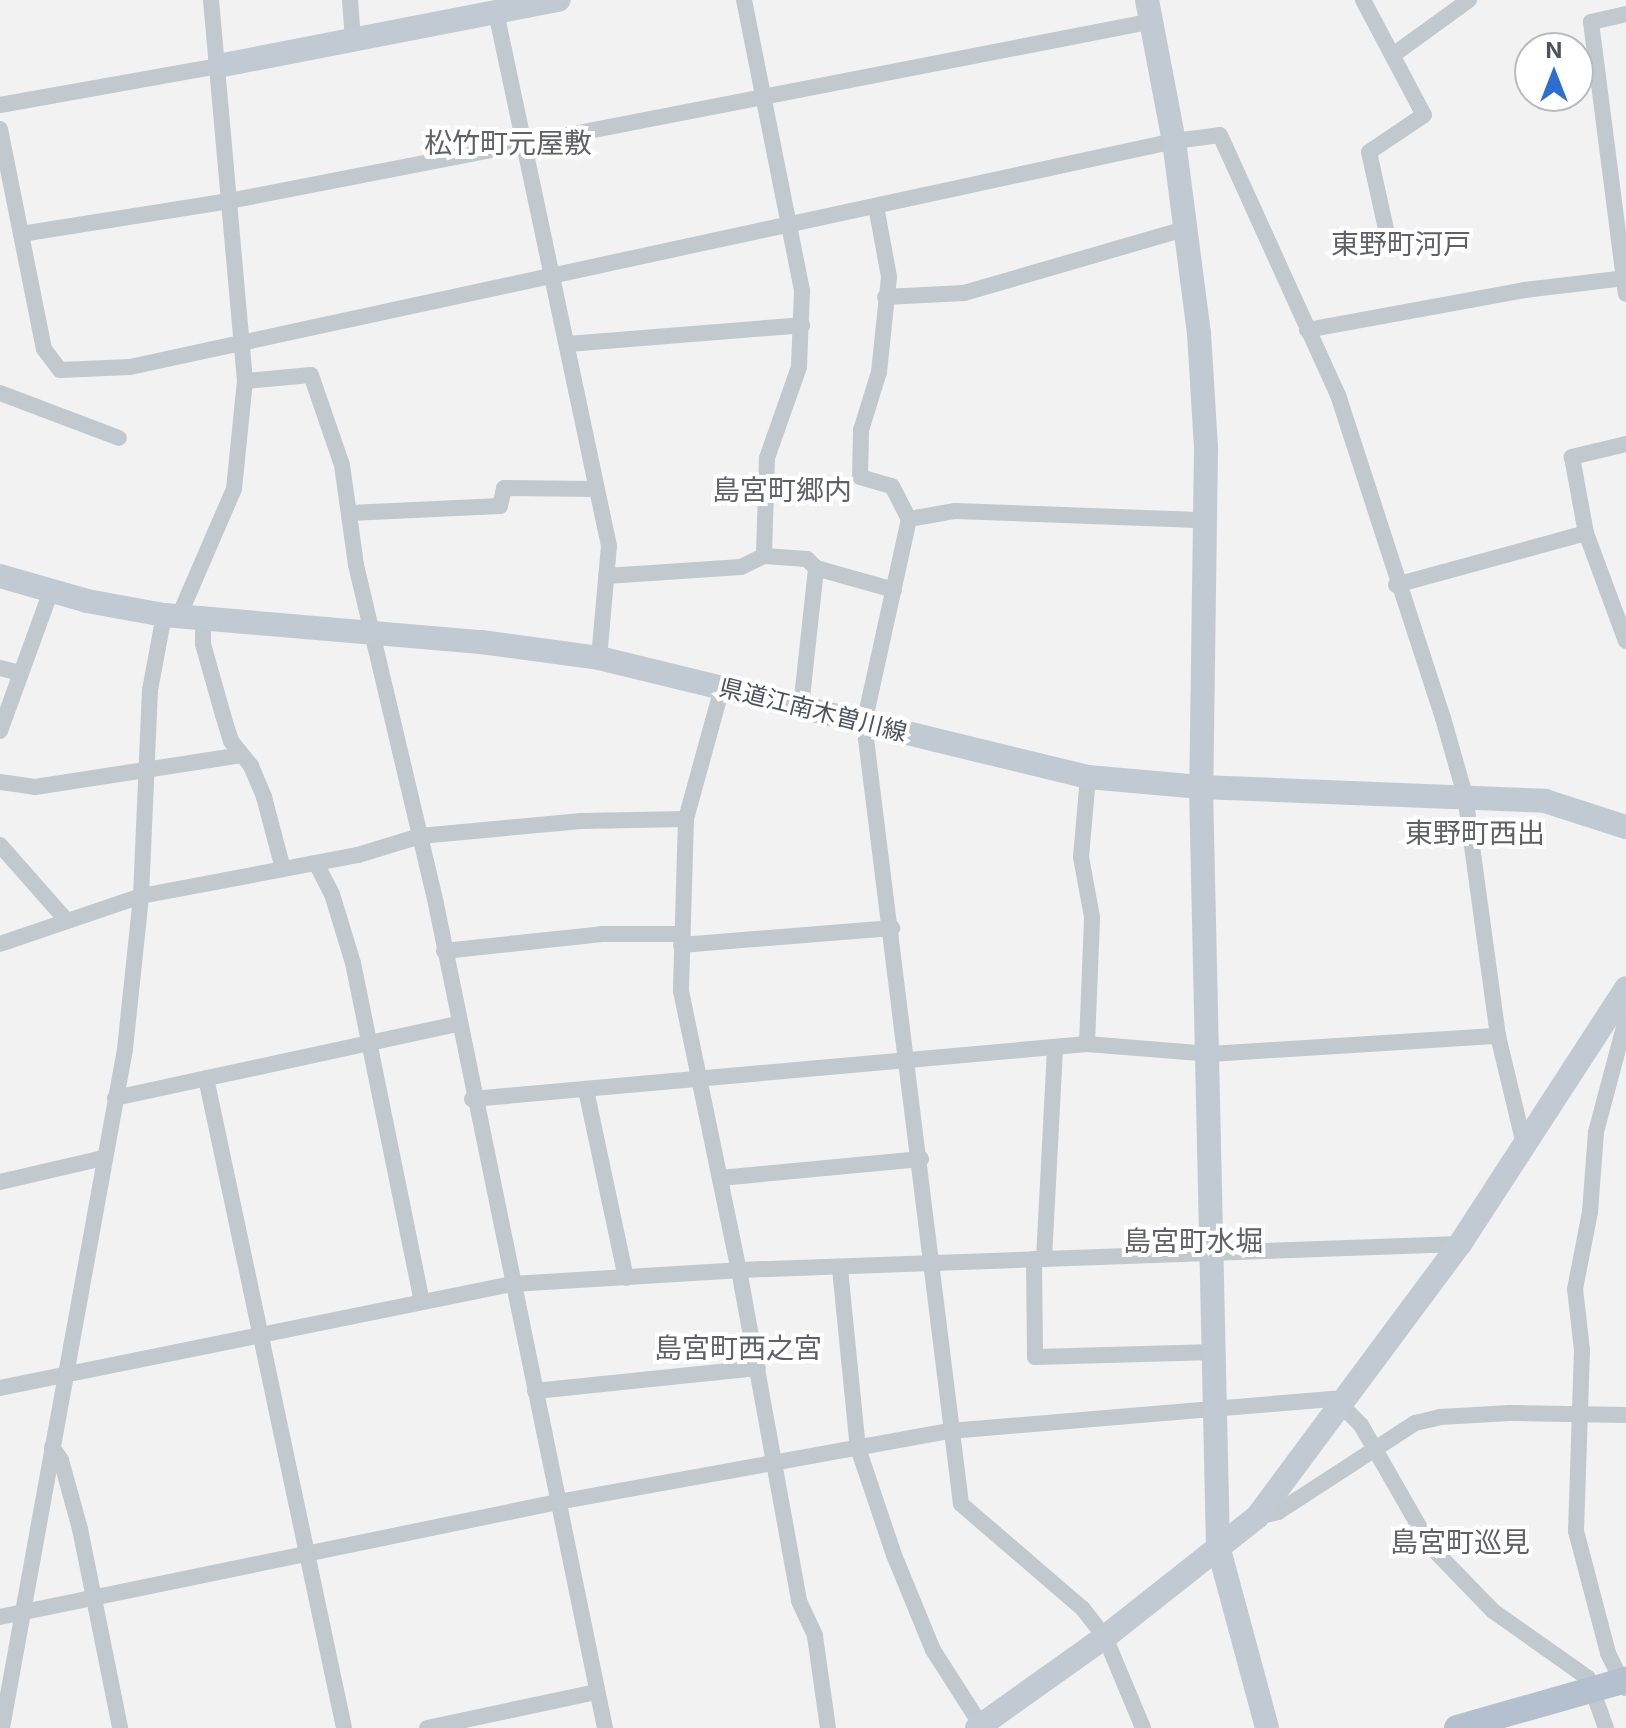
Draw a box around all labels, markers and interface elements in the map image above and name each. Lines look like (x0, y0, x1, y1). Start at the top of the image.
north arrow (1514, 32, 1594, 112)
text: N (1546, 37, 1562, 63)
district label: 松竹町元屋敷 (424, 126, 592, 160)
district label: 東野町河戸 (1331, 227, 1471, 261)
district label: 島宮町郷内 (712, 473, 852, 507)
street label: 県道江南木曽川線 (716, 673, 910, 747)
district label: 東野町西出 (1405, 816, 1545, 850)
district label: 島宮町水堀 (1123, 1224, 1263, 1258)
district label: 島宮町西之宮 (654, 1331, 822, 1365)
district label: 島宮町巡見 (1390, 1525, 1530, 1559)

